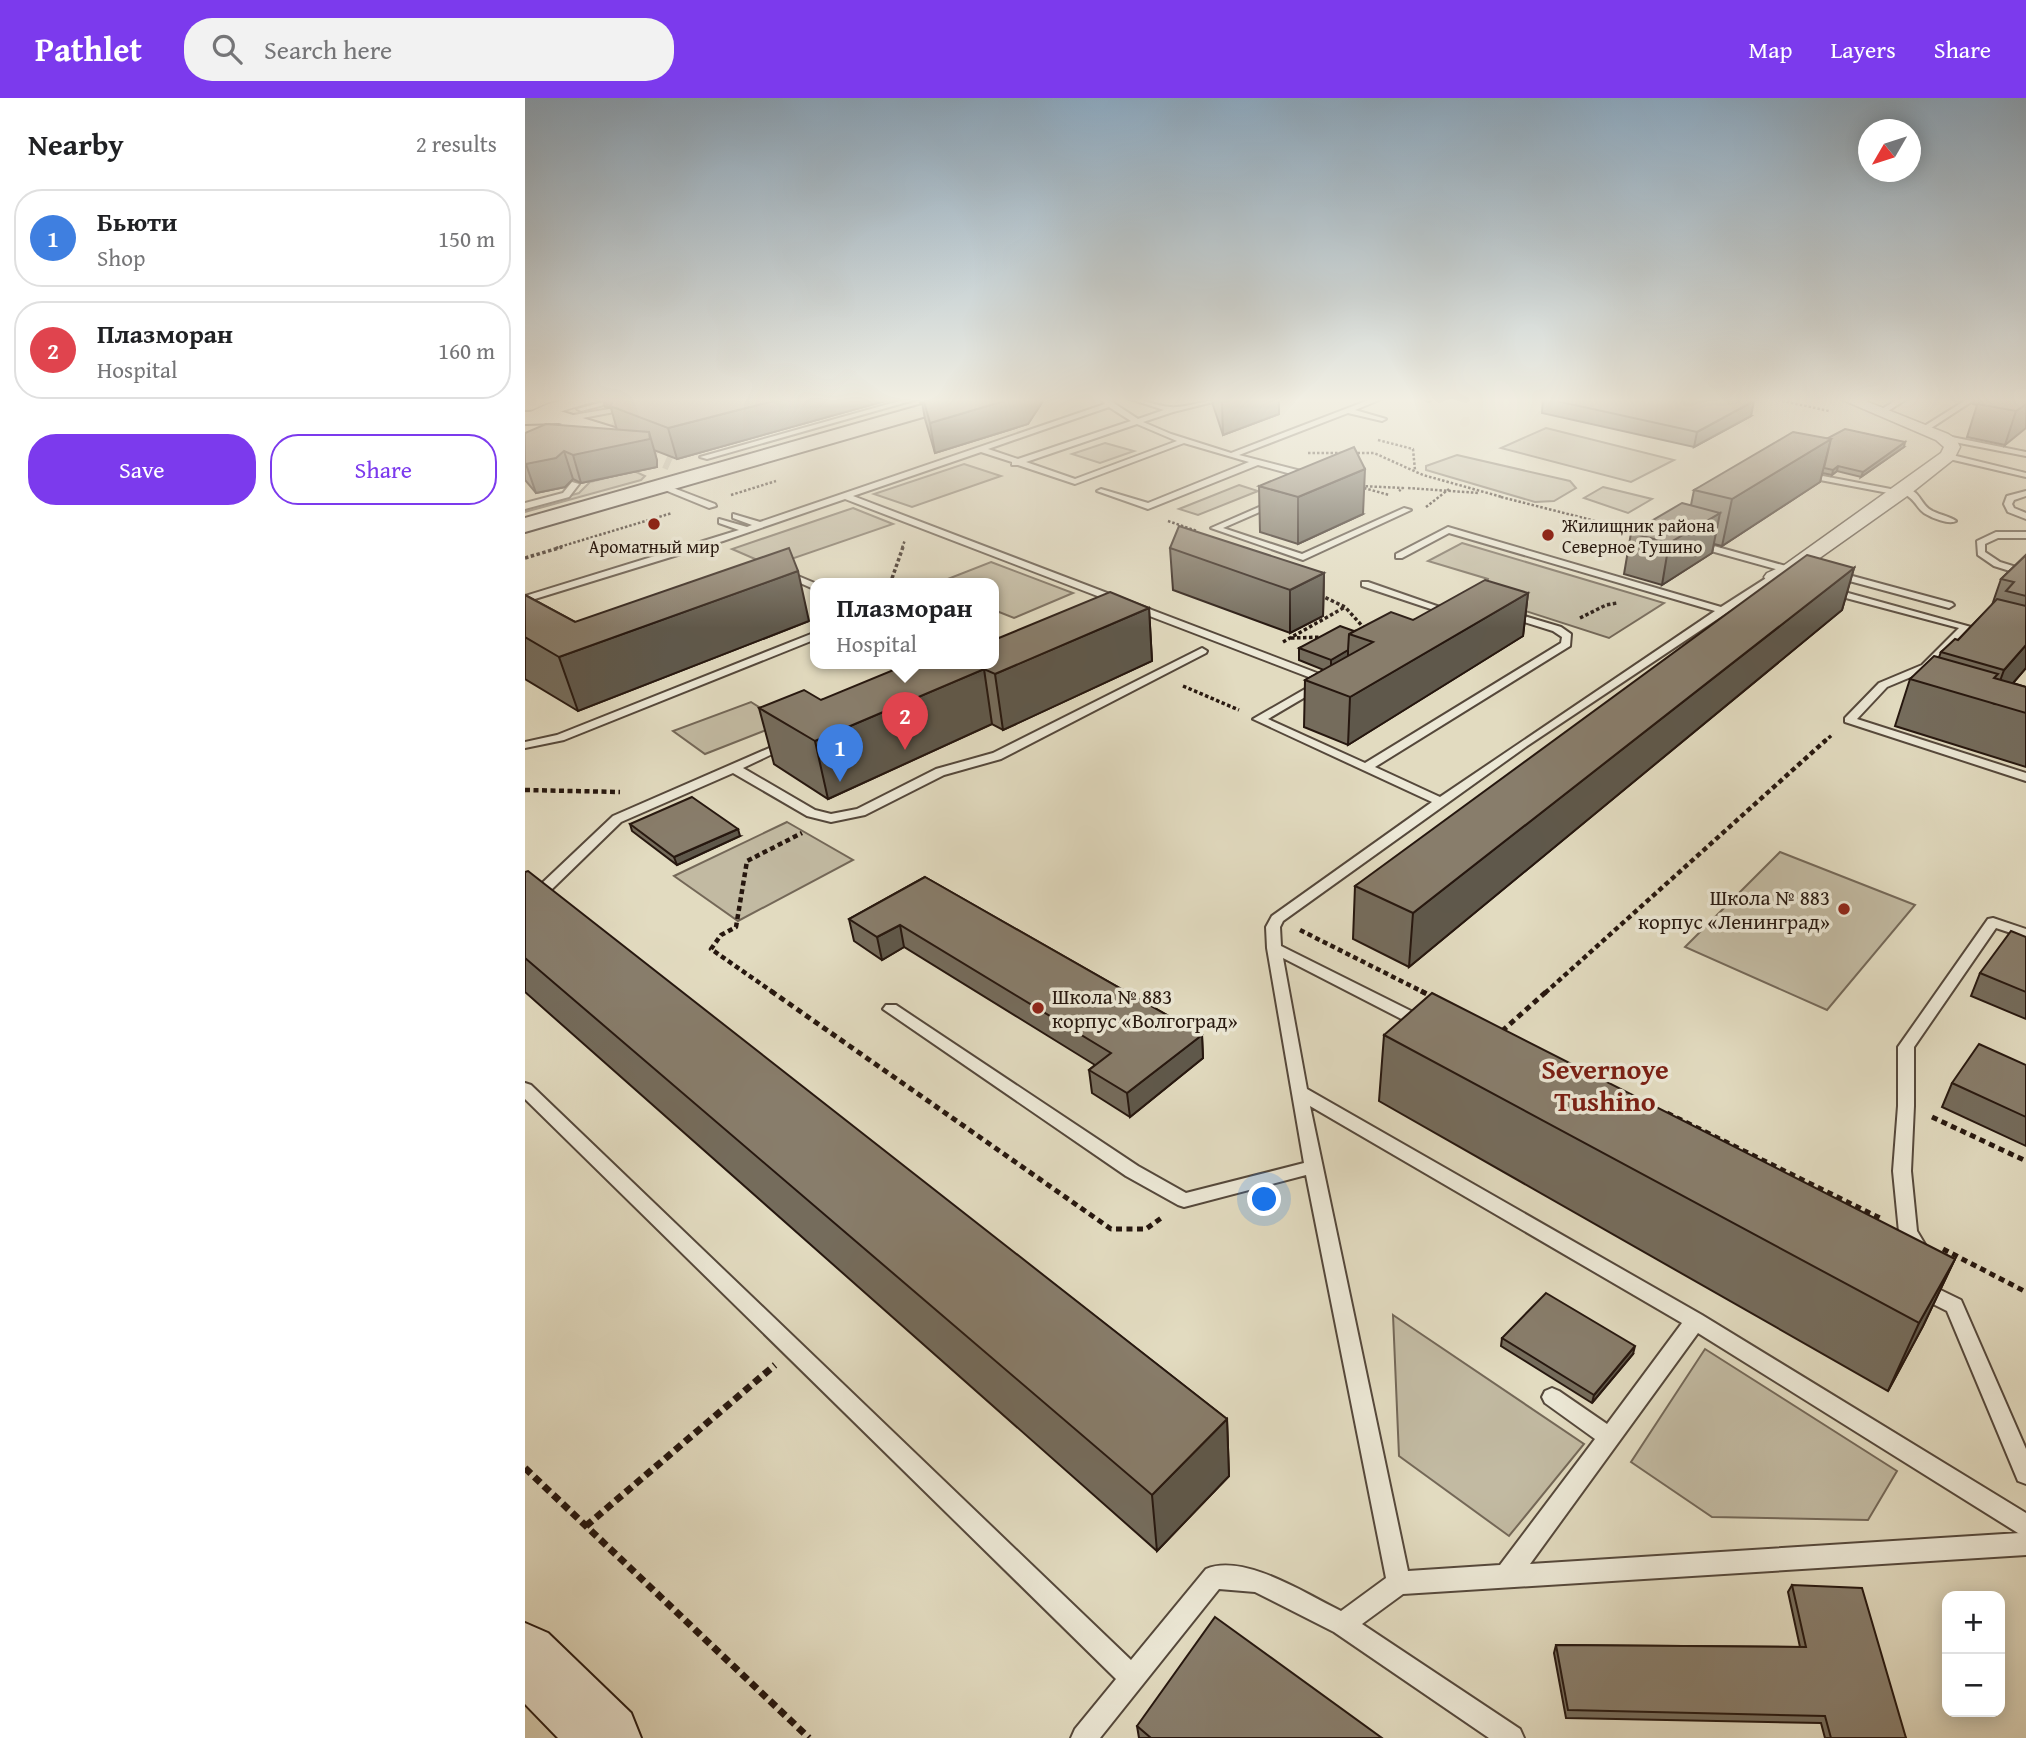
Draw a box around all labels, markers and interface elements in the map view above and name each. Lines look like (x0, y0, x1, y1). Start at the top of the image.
search box (184, 18, 674, 81)
text: Pathlet (35, 25, 142, 73)
icon: search (208, 30, 246, 68)
text: Search here (264, 30, 392, 69)
text: Map (1749, 32, 1792, 67)
text: Layers (1830, 32, 1896, 67)
text: Share (1934, 32, 1991, 67)
north arrow (1858, 119, 1921, 182)
text: Nearby (28, 122, 124, 166)
text: 2 results (416, 127, 497, 160)
text: Бьюти (97, 202, 177, 241)
text: 1 (47, 222, 59, 255)
text: 150 m (438, 222, 495, 255)
text: Shop (97, 241, 145, 274)
text: Плазморан (97, 314, 233, 353)
text: 2 (47, 334, 59, 367)
text: 160 m (438, 334, 495, 367)
text: Hospital (97, 353, 177, 386)
button: Save (28, 434, 256, 505)
button: Share (270, 434, 497, 505)
place label: Жилищник района Северное Тушино (1561, 512, 1715, 560)
marker: Ароматный мир (646, 516, 662, 532)
marker: Жилищник района Северное Тушино (1540, 527, 1556, 543)
place label: Ароматный мир (589, 533, 720, 560)
popup (810, 578, 999, 669)
text: Плазморан (837, 588, 972, 627)
text: Hospital (837, 627, 917, 660)
pin: 2 (882, 692, 928, 750)
pin: 1 (817, 724, 863, 782)
place label: Школа № 883 корпус «Ленинград» (1638, 882, 1830, 937)
marker: Школа № 883 корпус «Ленинград» (1836, 901, 1852, 917)
place label: Школа № 883 корпус «Волгоград» (1052, 981, 1238, 1036)
marker: Школа № 883 корпус «Волгоград» (1030, 1000, 1046, 1016)
district label: Severnoye Tushino (1541, 1048, 1669, 1121)
your location (1247, 1182, 1281, 1216)
map controls (1942, 1591, 2005, 1717)
button: + (1942, 1591, 2005, 1654)
button: − (1942, 1654, 2005, 1717)

